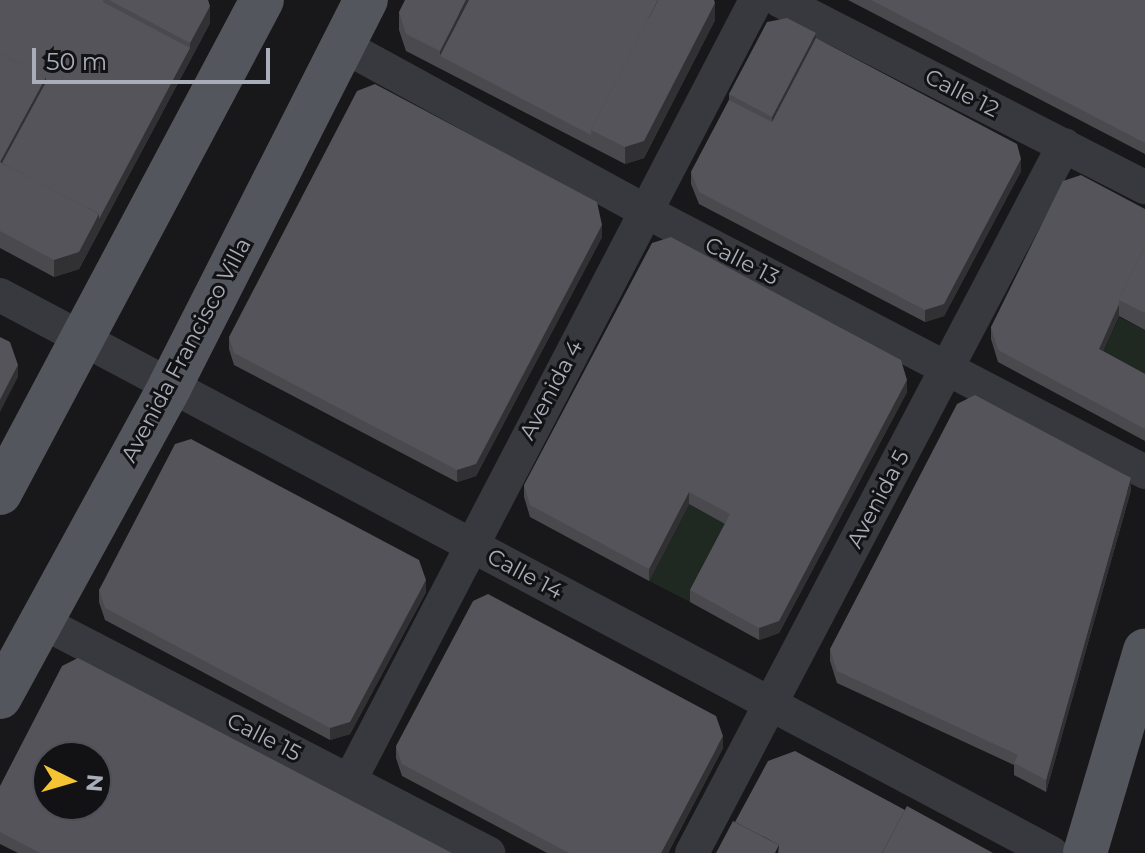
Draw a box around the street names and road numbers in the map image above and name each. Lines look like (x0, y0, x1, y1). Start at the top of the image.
street label: Calle 12 (920, 63, 1004, 123)
street label: Calle 13 (701, 231, 783, 291)
street label: Avenida Francisco Villa (116, 233, 256, 467)
street label: Avenida 4 (514, 336, 588, 444)
street label: Avenida 5 (841, 446, 915, 552)
street label: Calle 14 (483, 543, 567, 605)
street label: Calle 15 (223, 707, 305, 767)

